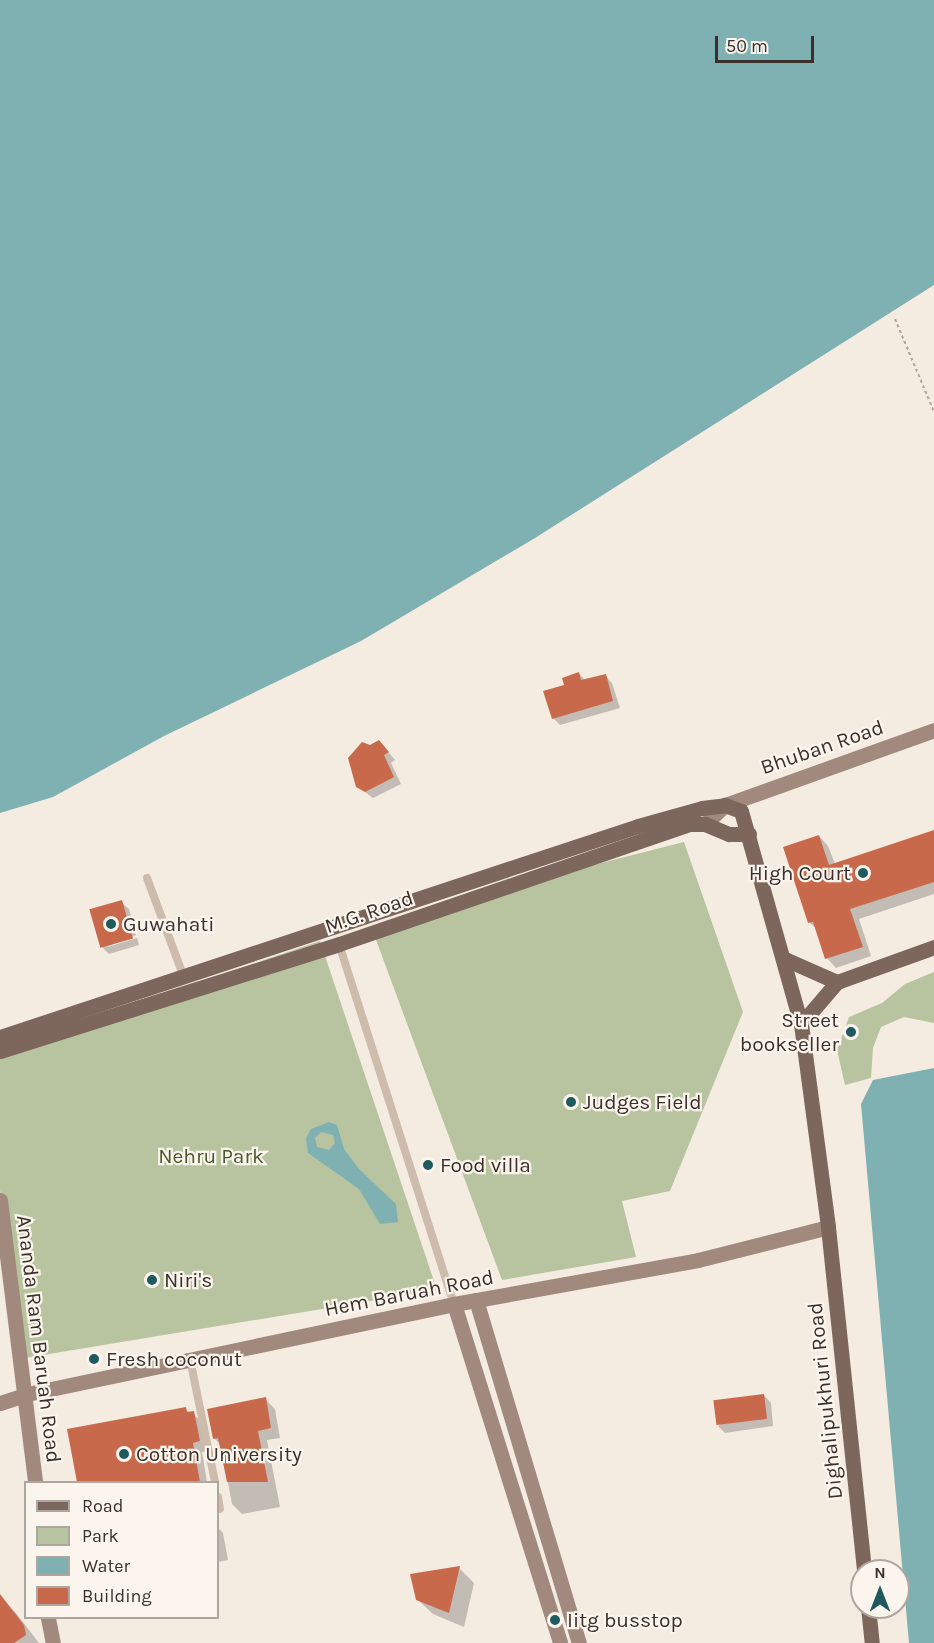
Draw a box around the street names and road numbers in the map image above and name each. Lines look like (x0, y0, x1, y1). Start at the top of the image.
street label: Bhuban Road (757, 714, 887, 780)
street label: M.G. Road (321, 885, 417, 939)
street label: Ananda Ram Baruah Road (11, 1214, 67, 1464)
street label: Hem Baruah Road (322, 1264, 496, 1322)
street label: Dighalipukhuri Road (802, 1301, 848, 1501)

